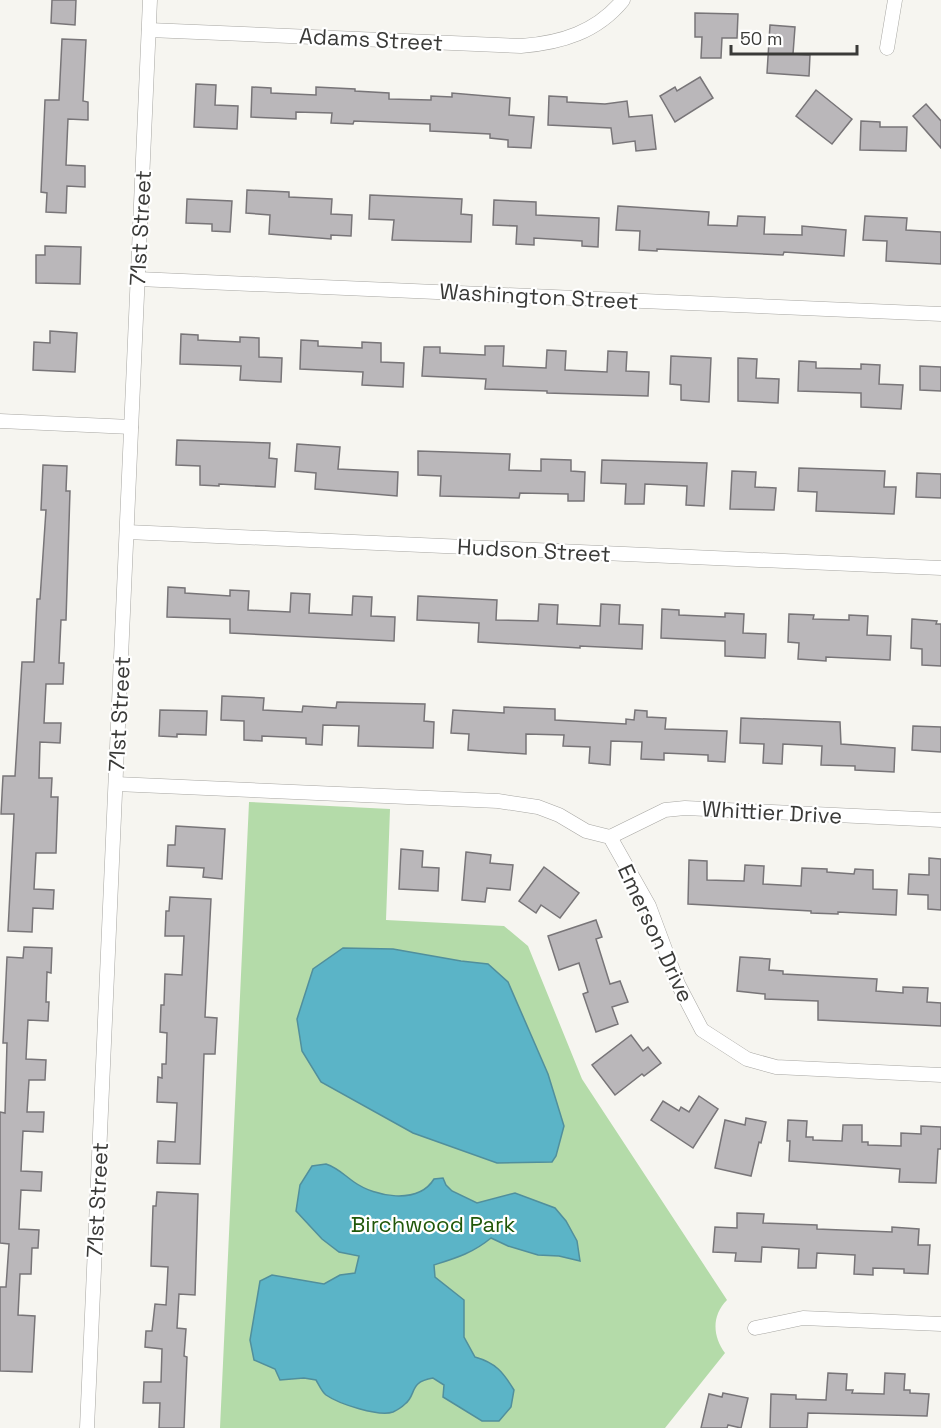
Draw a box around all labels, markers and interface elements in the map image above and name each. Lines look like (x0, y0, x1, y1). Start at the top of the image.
scale bar (731, 18, 857, 56)
street label: Adams Street (298, 21, 444, 57)
text: 50 m (740, 27, 782, 50)
street label: 71st Street (123, 169, 157, 287)
street label: Washington Street (439, 277, 639, 315)
street label: Hudson Street (457, 532, 611, 568)
street label: 71st Street (102, 655, 136, 773)
street label: Whittier Drive (701, 794, 843, 830)
street label: Emerson Drive (612, 859, 700, 1007)
street label: 71st Street (80, 1141, 114, 1259)
park label: Birchwood Park (351, 1210, 515, 1238)

